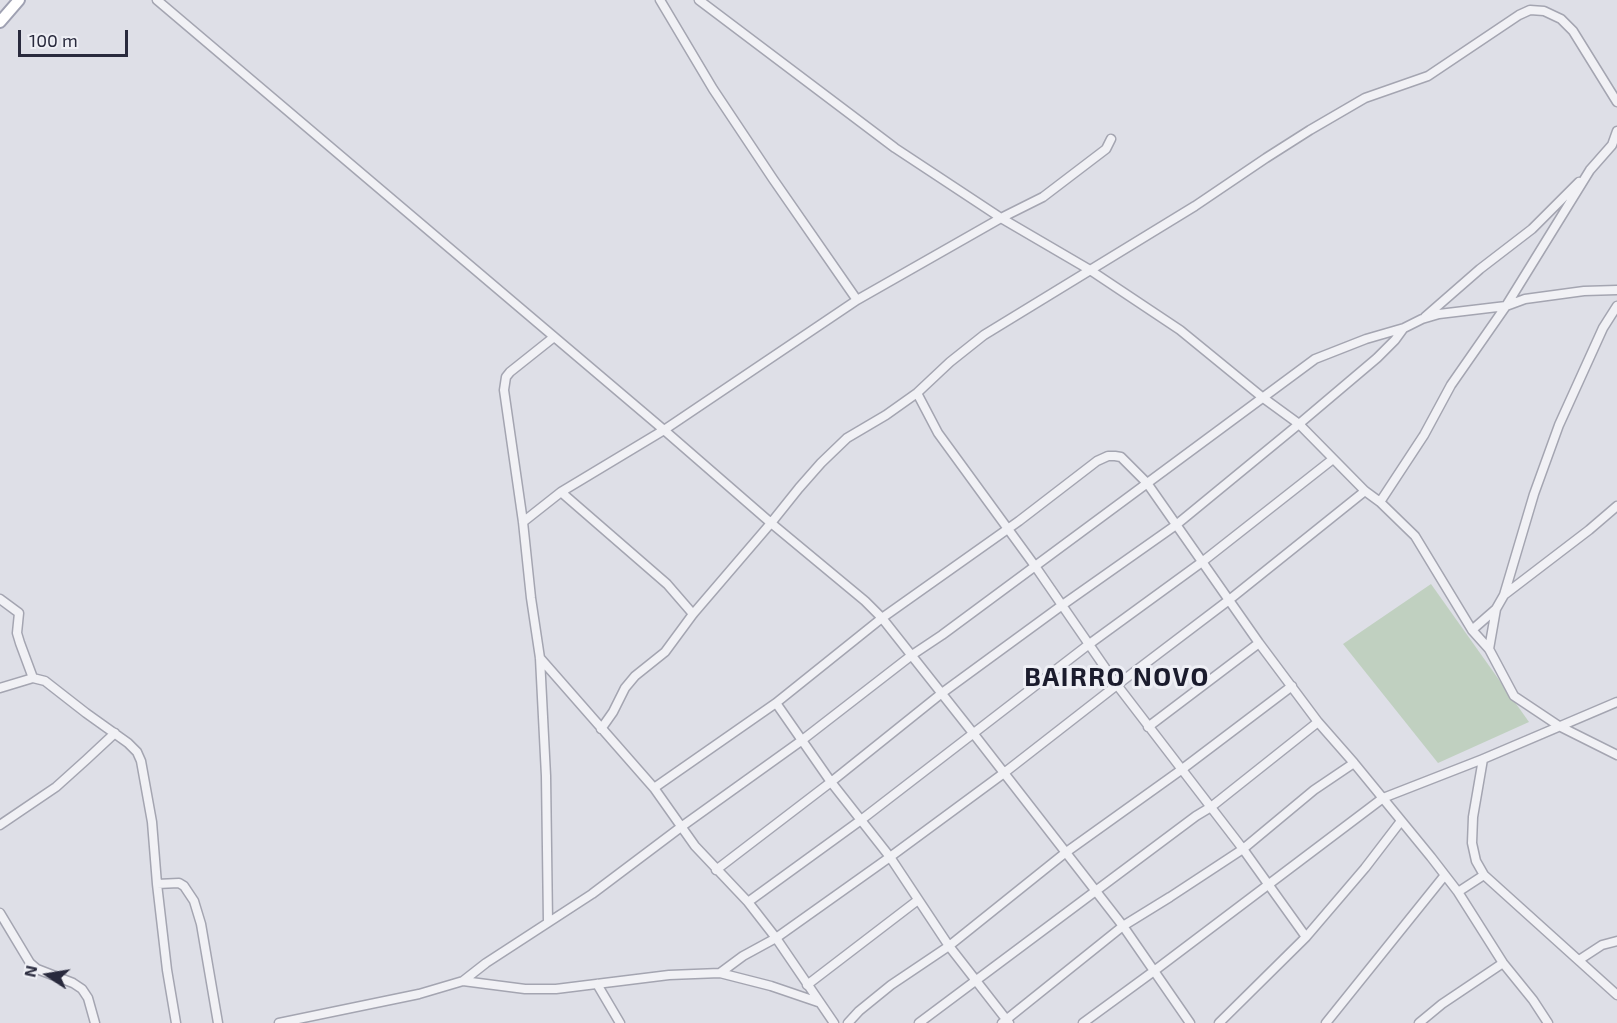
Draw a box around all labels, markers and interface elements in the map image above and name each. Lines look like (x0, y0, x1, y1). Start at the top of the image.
scale bar (21, 18, 130, 56)
text: 100 m (29, 29, 78, 51)
district label: BAIRRO NOVO (1024, 661, 1210, 693)
north arrow (18, 945, 78, 1005)
text: N (19, 964, 40, 979)

